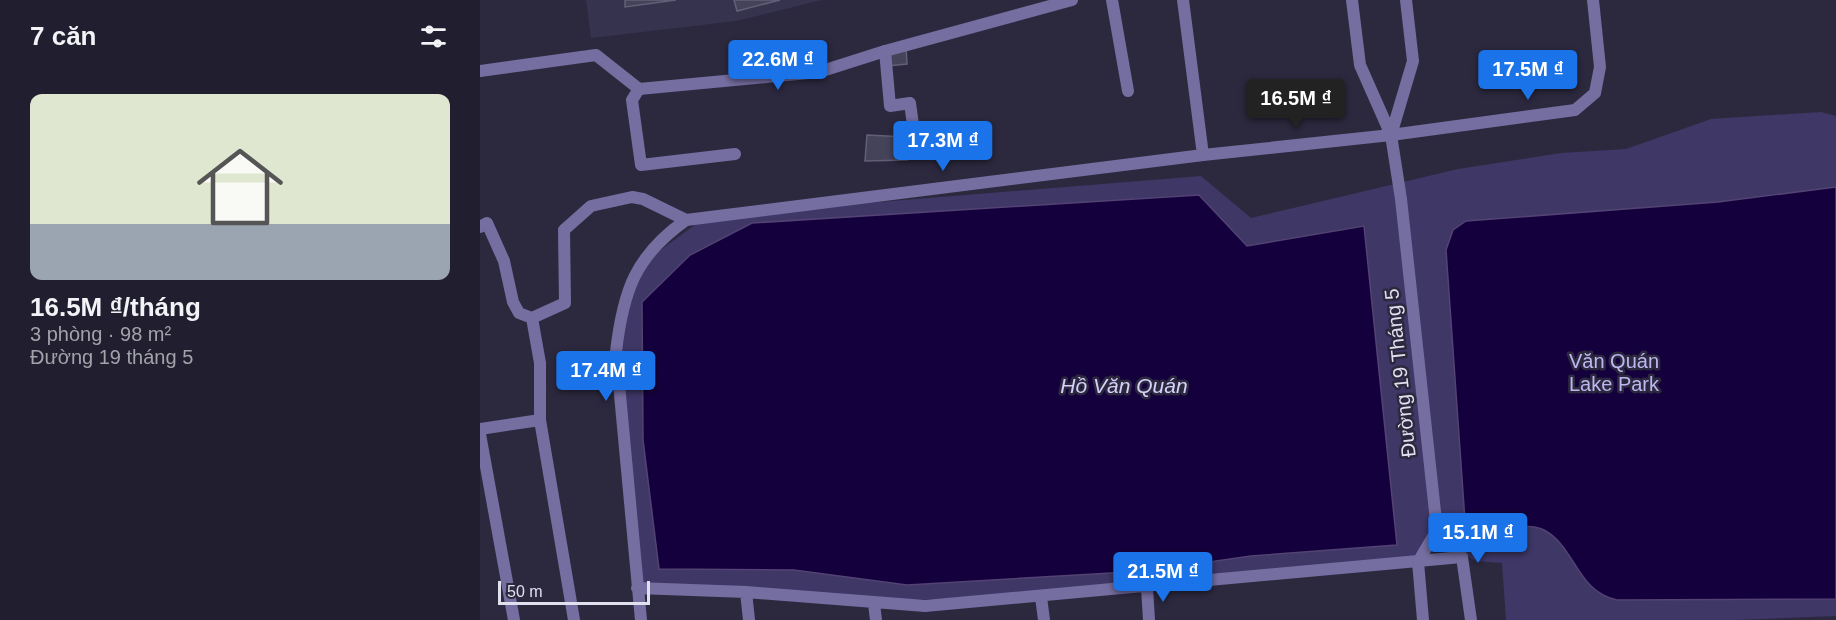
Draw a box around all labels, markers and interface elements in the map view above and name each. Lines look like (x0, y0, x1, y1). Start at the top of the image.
icon: filters (417, 20, 450, 53)
text: 7 căn (30, 21, 97, 51)
pin: 22.6M ₫ (723, 40, 833, 91)
text: 22.6M ₫ (742, 48, 814, 70)
pin: 17.5M ₫ (1473, 50, 1583, 101)
text: 17.5M ₫ (1492, 58, 1564, 80)
pin: 16.5M ₫ (1241, 79, 1351, 130)
text: 16.5M ₫ (1260, 87, 1332, 109)
pin: 17.3M ₫ (888, 121, 998, 172)
text: 17.3M ₫ (907, 129, 979, 151)
icon: home (186, 133, 294, 241)
street label: Đường 19 Tháng 5 (1380, 288, 1420, 458)
text: 16.5M ₫/tháng (30, 292, 201, 322)
text: 3 phòng · 98 m² (30, 323, 171, 345)
text: Đường 19 tháng 5 (30, 346, 193, 368)
park label: Văn Quán Lake Park (1569, 350, 1660, 395)
pin: 17.4M ₫ (551, 351, 661, 402)
text: 17.4M ₫ (570, 359, 642, 381)
water label: Hồ Văn Quán (1060, 374, 1188, 397)
pin: 15.1M ₫ (1423, 513, 1533, 564)
text: 15.1M ₫ (1442, 521, 1514, 543)
pin: 21.5M ₫ (1108, 552, 1218, 603)
text: 21.5M ₫ (1127, 560, 1199, 582)
scale bar (498, 578, 650, 606)
text: 50 m (507, 583, 543, 600)

